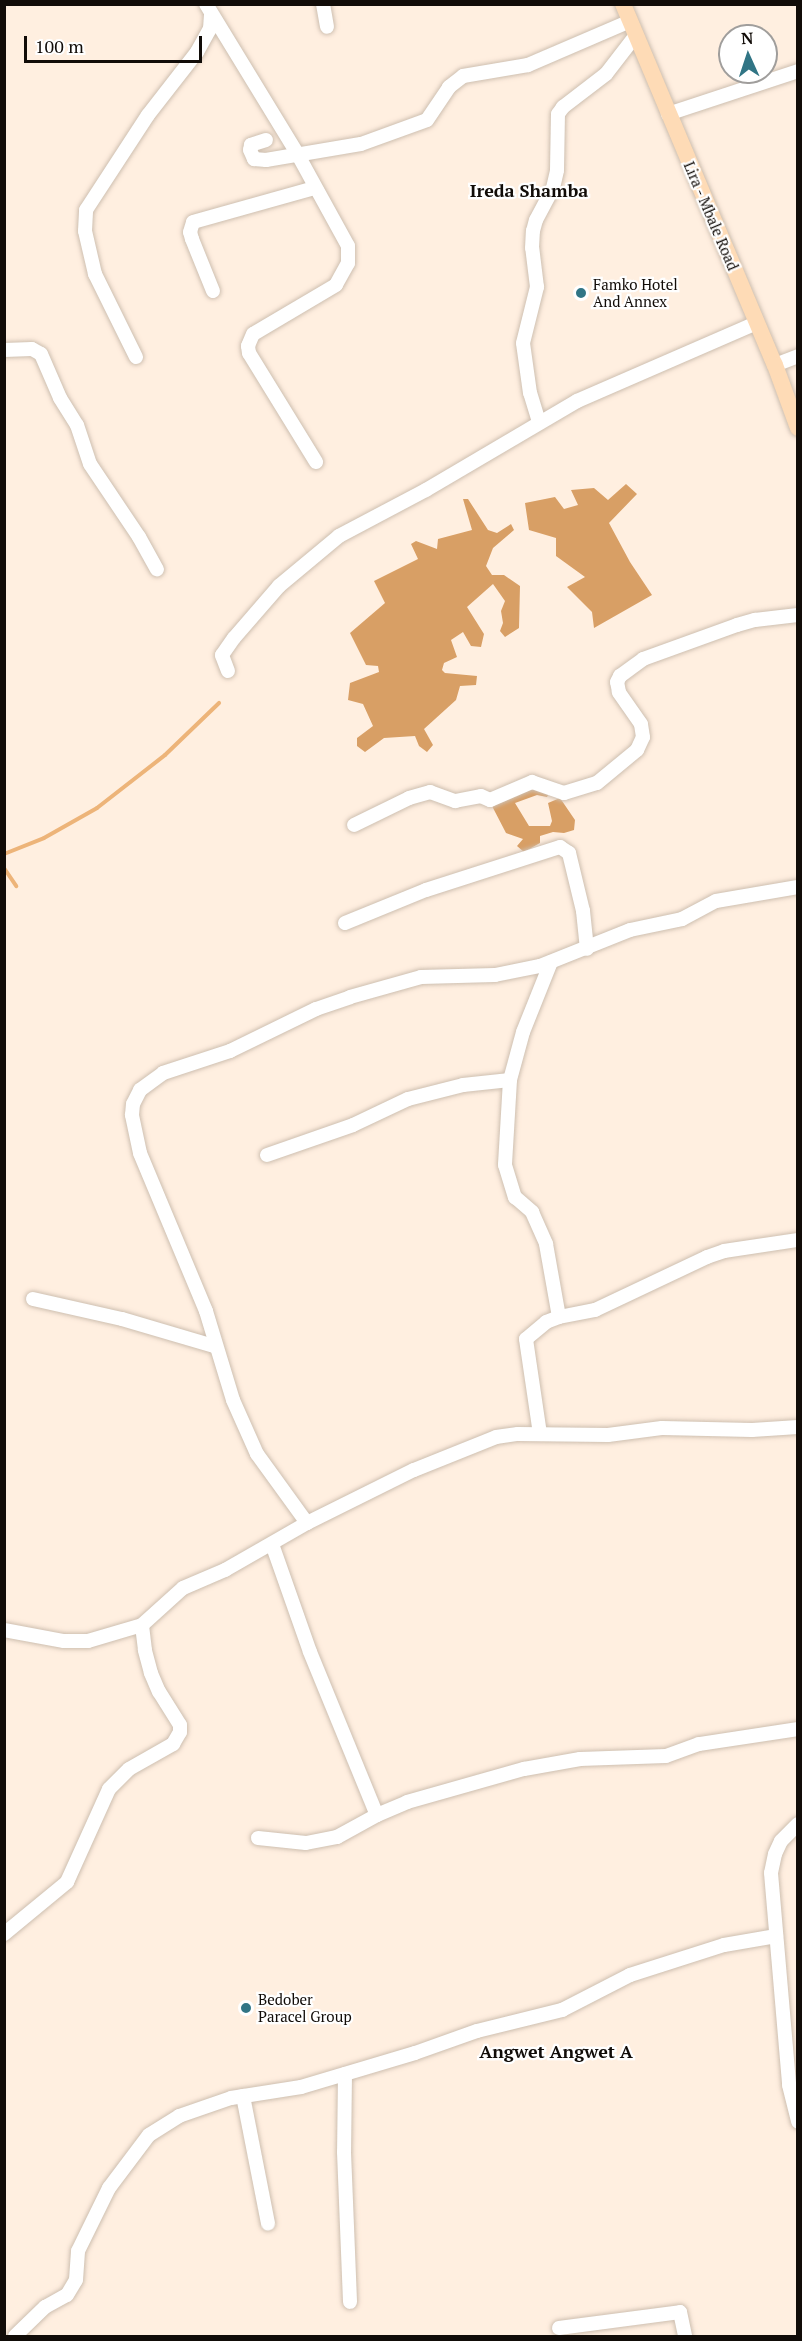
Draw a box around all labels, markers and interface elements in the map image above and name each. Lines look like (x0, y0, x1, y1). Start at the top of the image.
scale bar (27, 24, 206, 62)
north arrow (718, 24, 778, 84)
text: N (741, 27, 754, 49)
text: 100 m (35, 34, 84, 58)
street label: Lira - Mbale Road (680, 158, 742, 274)
district label: Ireda Shamba (470, 179, 588, 201)
place label: Famko Hotel And Annex (593, 275, 678, 310)
marker: Famko Hotel And Annex (574, 286, 588, 300)
place label: Bedober Paracel Group (258, 1990, 352, 2025)
marker: Bedober Paracel Group (239, 2001, 253, 2015)
district label: Angwet Angwet A (479, 2040, 633, 2062)

